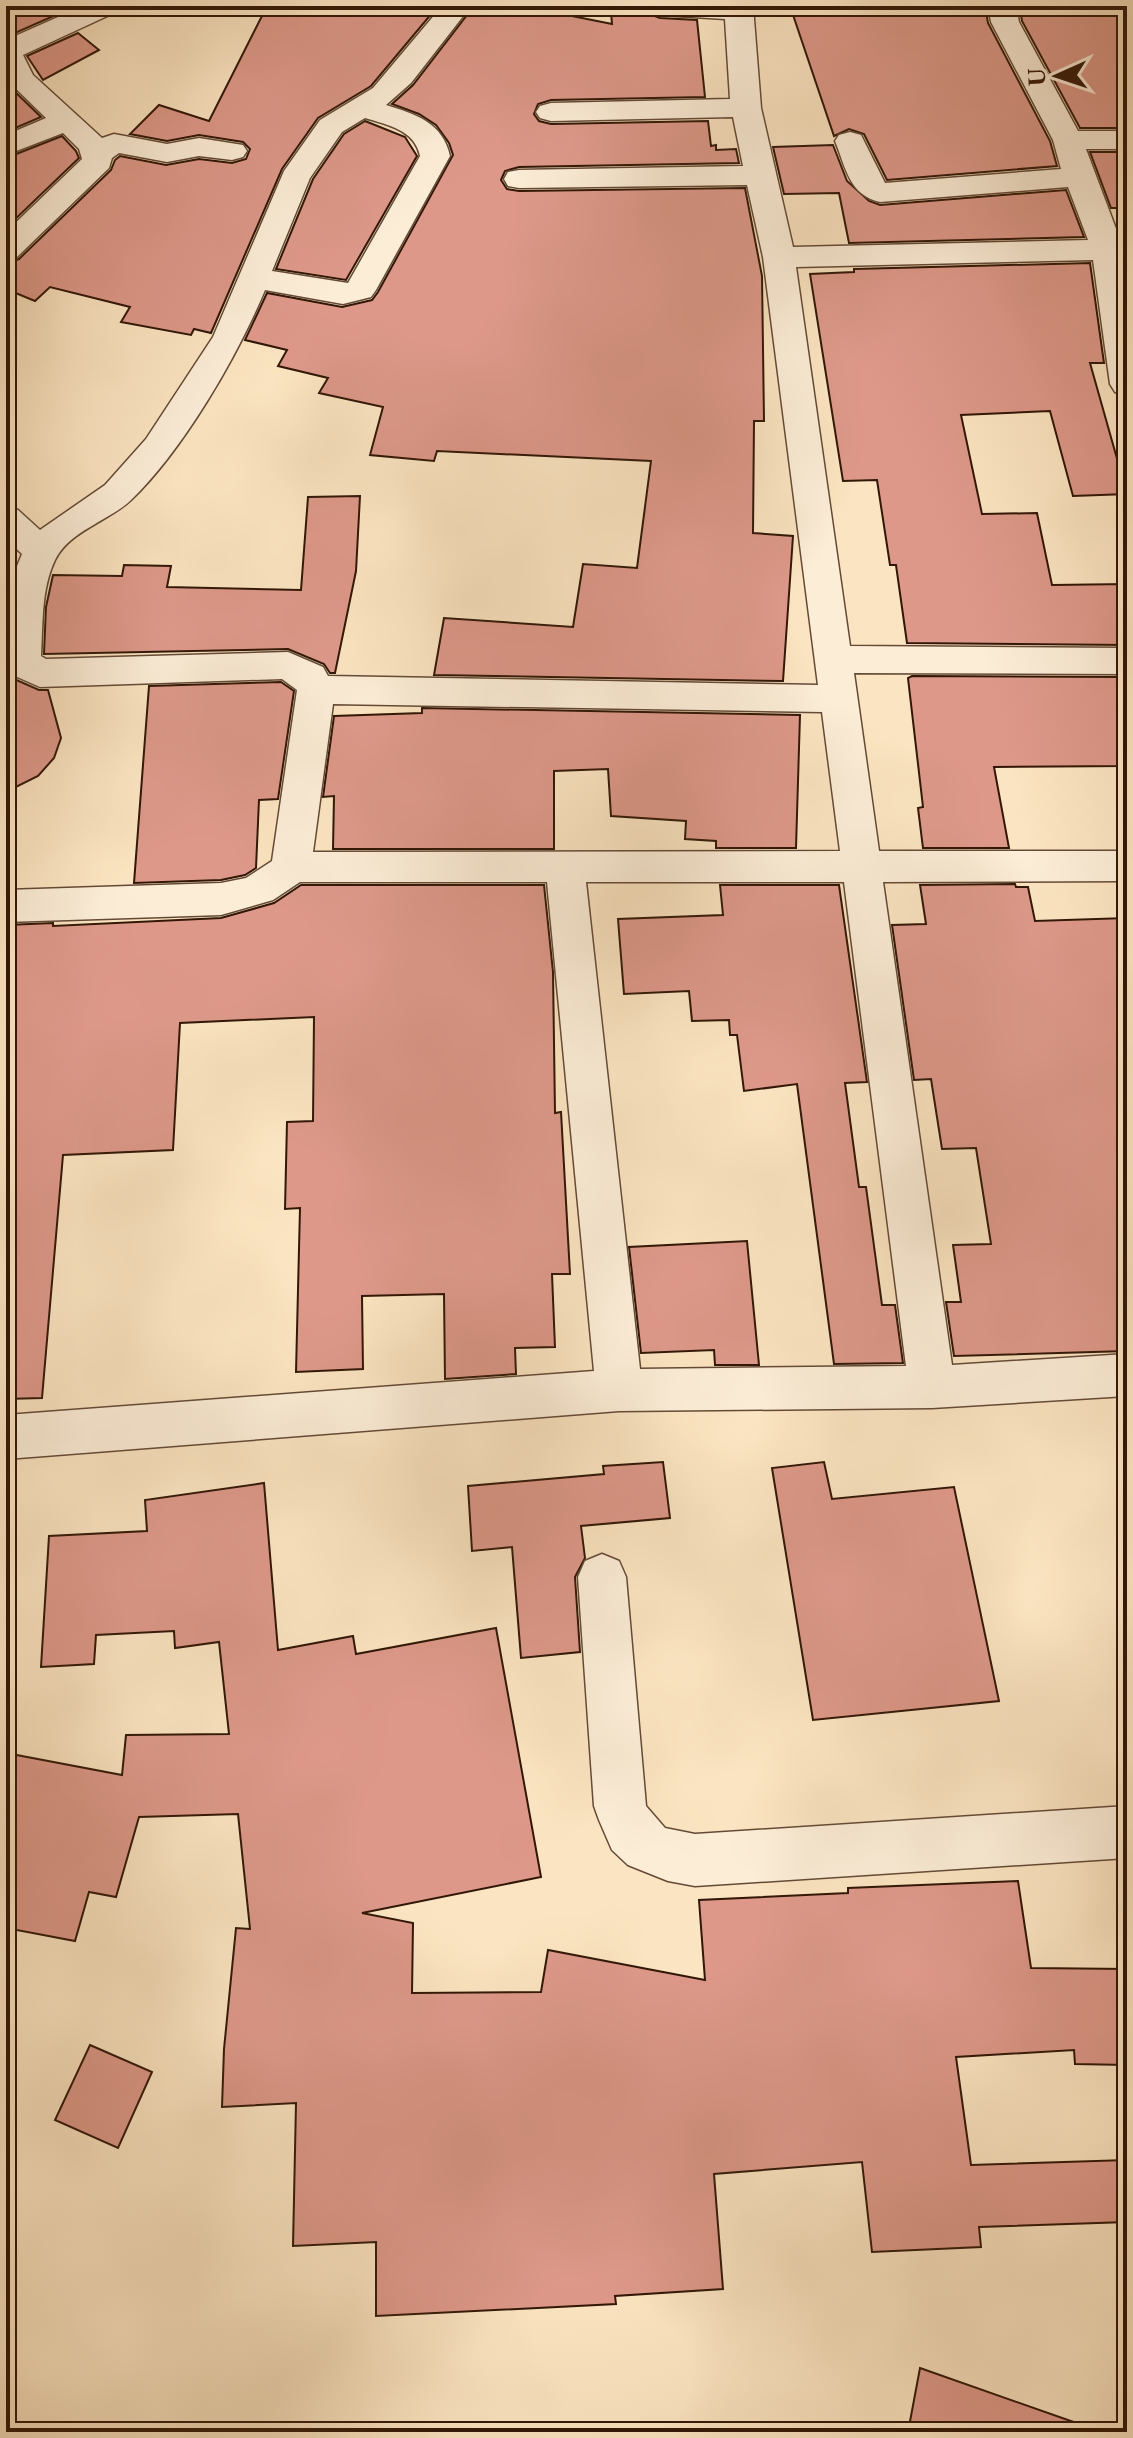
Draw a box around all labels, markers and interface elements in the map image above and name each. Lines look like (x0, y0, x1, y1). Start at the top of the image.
north arrow (1017, 36, 1097, 116)
text: U (1024, 67, 1051, 87)

